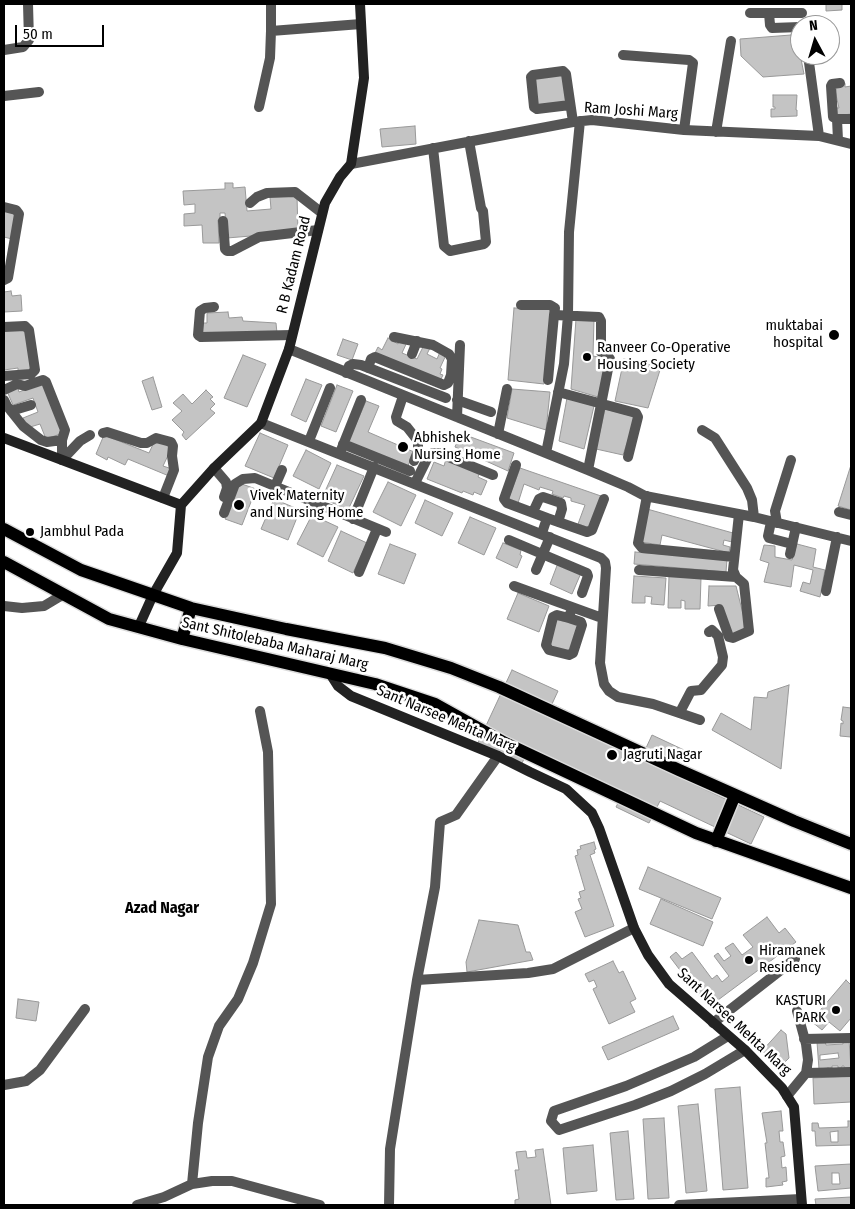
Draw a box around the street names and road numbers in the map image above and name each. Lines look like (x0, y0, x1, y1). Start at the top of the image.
street label: Ram Joshi Marg (583, 99, 679, 123)
street label: R B Kadam Road (273, 214, 315, 316)
street label: Sant Shitolebaba Maharaj Marg (180, 614, 370, 674)
street label: Sant Narsee Mehta Marg (374, 682, 518, 756)
street label: Sant Narsee Mehta Marg (673, 965, 795, 1079)

